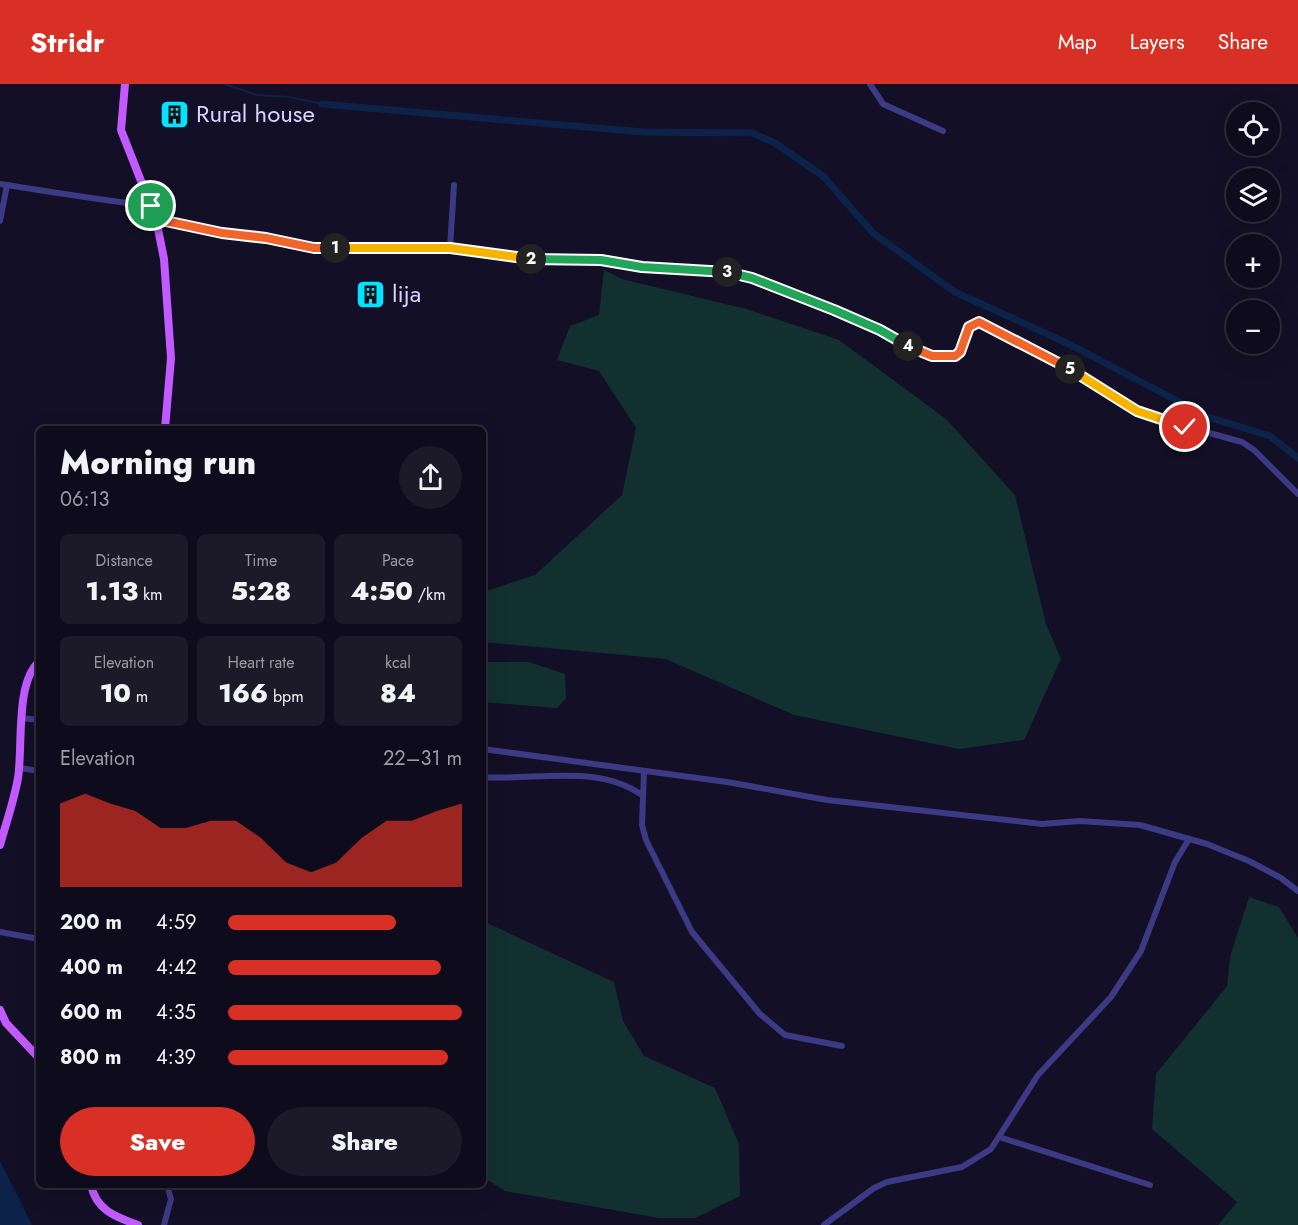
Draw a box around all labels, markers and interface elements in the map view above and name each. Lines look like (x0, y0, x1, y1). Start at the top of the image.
text: Stridr (30, 22, 104, 63)
text: Map (1058, 27, 1097, 57)
text: Layers (1130, 27, 1185, 57)
text: Share (1218, 27, 1268, 57)
place label: Rural house (196, 96, 315, 131)
building icon: Rural house (159, 98, 191, 130)
map controls (1226, 102, 1280, 354)
button: locate (1226, 102, 1280, 156)
button: layers (1226, 168, 1280, 222)
pin (125, 180, 176, 231)
icon: arrive (134, 189, 167, 222)
pin: 1 (320, 233, 350, 263)
button: + (1226, 234, 1280, 288)
text: 1 (331, 236, 339, 259)
pin: 2 (516, 244, 546, 274)
text: 2 (526, 247, 536, 270)
pin: 3 (712, 257, 742, 287)
text: 3 (722, 260, 732, 283)
place label: lija (392, 276, 421, 311)
building icon: lija (355, 278, 387, 310)
button: − (1226, 300, 1280, 354)
pin: 4 (893, 331, 923, 361)
text: 4 (902, 334, 914, 357)
pin: 5 (1055, 354, 1085, 384)
text: 5 (1065, 357, 1075, 380)
pin (1159, 401, 1210, 452)
icon: check (1168, 410, 1201, 443)
text: Morning run (60, 439, 256, 486)
button: share (399, 446, 462, 509)
text: 06:13 (60, 485, 109, 514)
text: Distance (95, 549, 153, 572)
text: Time (245, 549, 277, 572)
text: Pace (382, 549, 414, 572)
text: 1.13 (85, 572, 138, 610)
text: 5:28 (231, 572, 291, 610)
text: 4:50 (350, 572, 413, 610)
text: km (138, 583, 163, 606)
text: /km (413, 583, 446, 606)
text: Elevation (94, 651, 154, 674)
text: Heart rate (228, 651, 294, 674)
text: kcal (385, 651, 411, 674)
text: 10 (100, 674, 131, 712)
text: 166 (218, 674, 268, 712)
text: 84 (380, 674, 416, 712)
text: m (131, 685, 148, 708)
text: bpm (268, 685, 304, 708)
text: Elevation (60, 744, 135, 773)
text: 22–31 m (383, 744, 462, 773)
text: 200 m (60, 908, 122, 937)
text: 4:59 (156, 908, 196, 937)
text: 400 m (60, 953, 123, 982)
text: 4:42 (156, 953, 197, 982)
text: 600 m (60, 998, 122, 1027)
text: 4:35 (156, 998, 196, 1027)
text: 800 m (60, 1043, 121, 1072)
text: 4:39 (156, 1043, 196, 1072)
button: Save (60, 1107, 255, 1176)
button: Share (267, 1107, 462, 1176)

